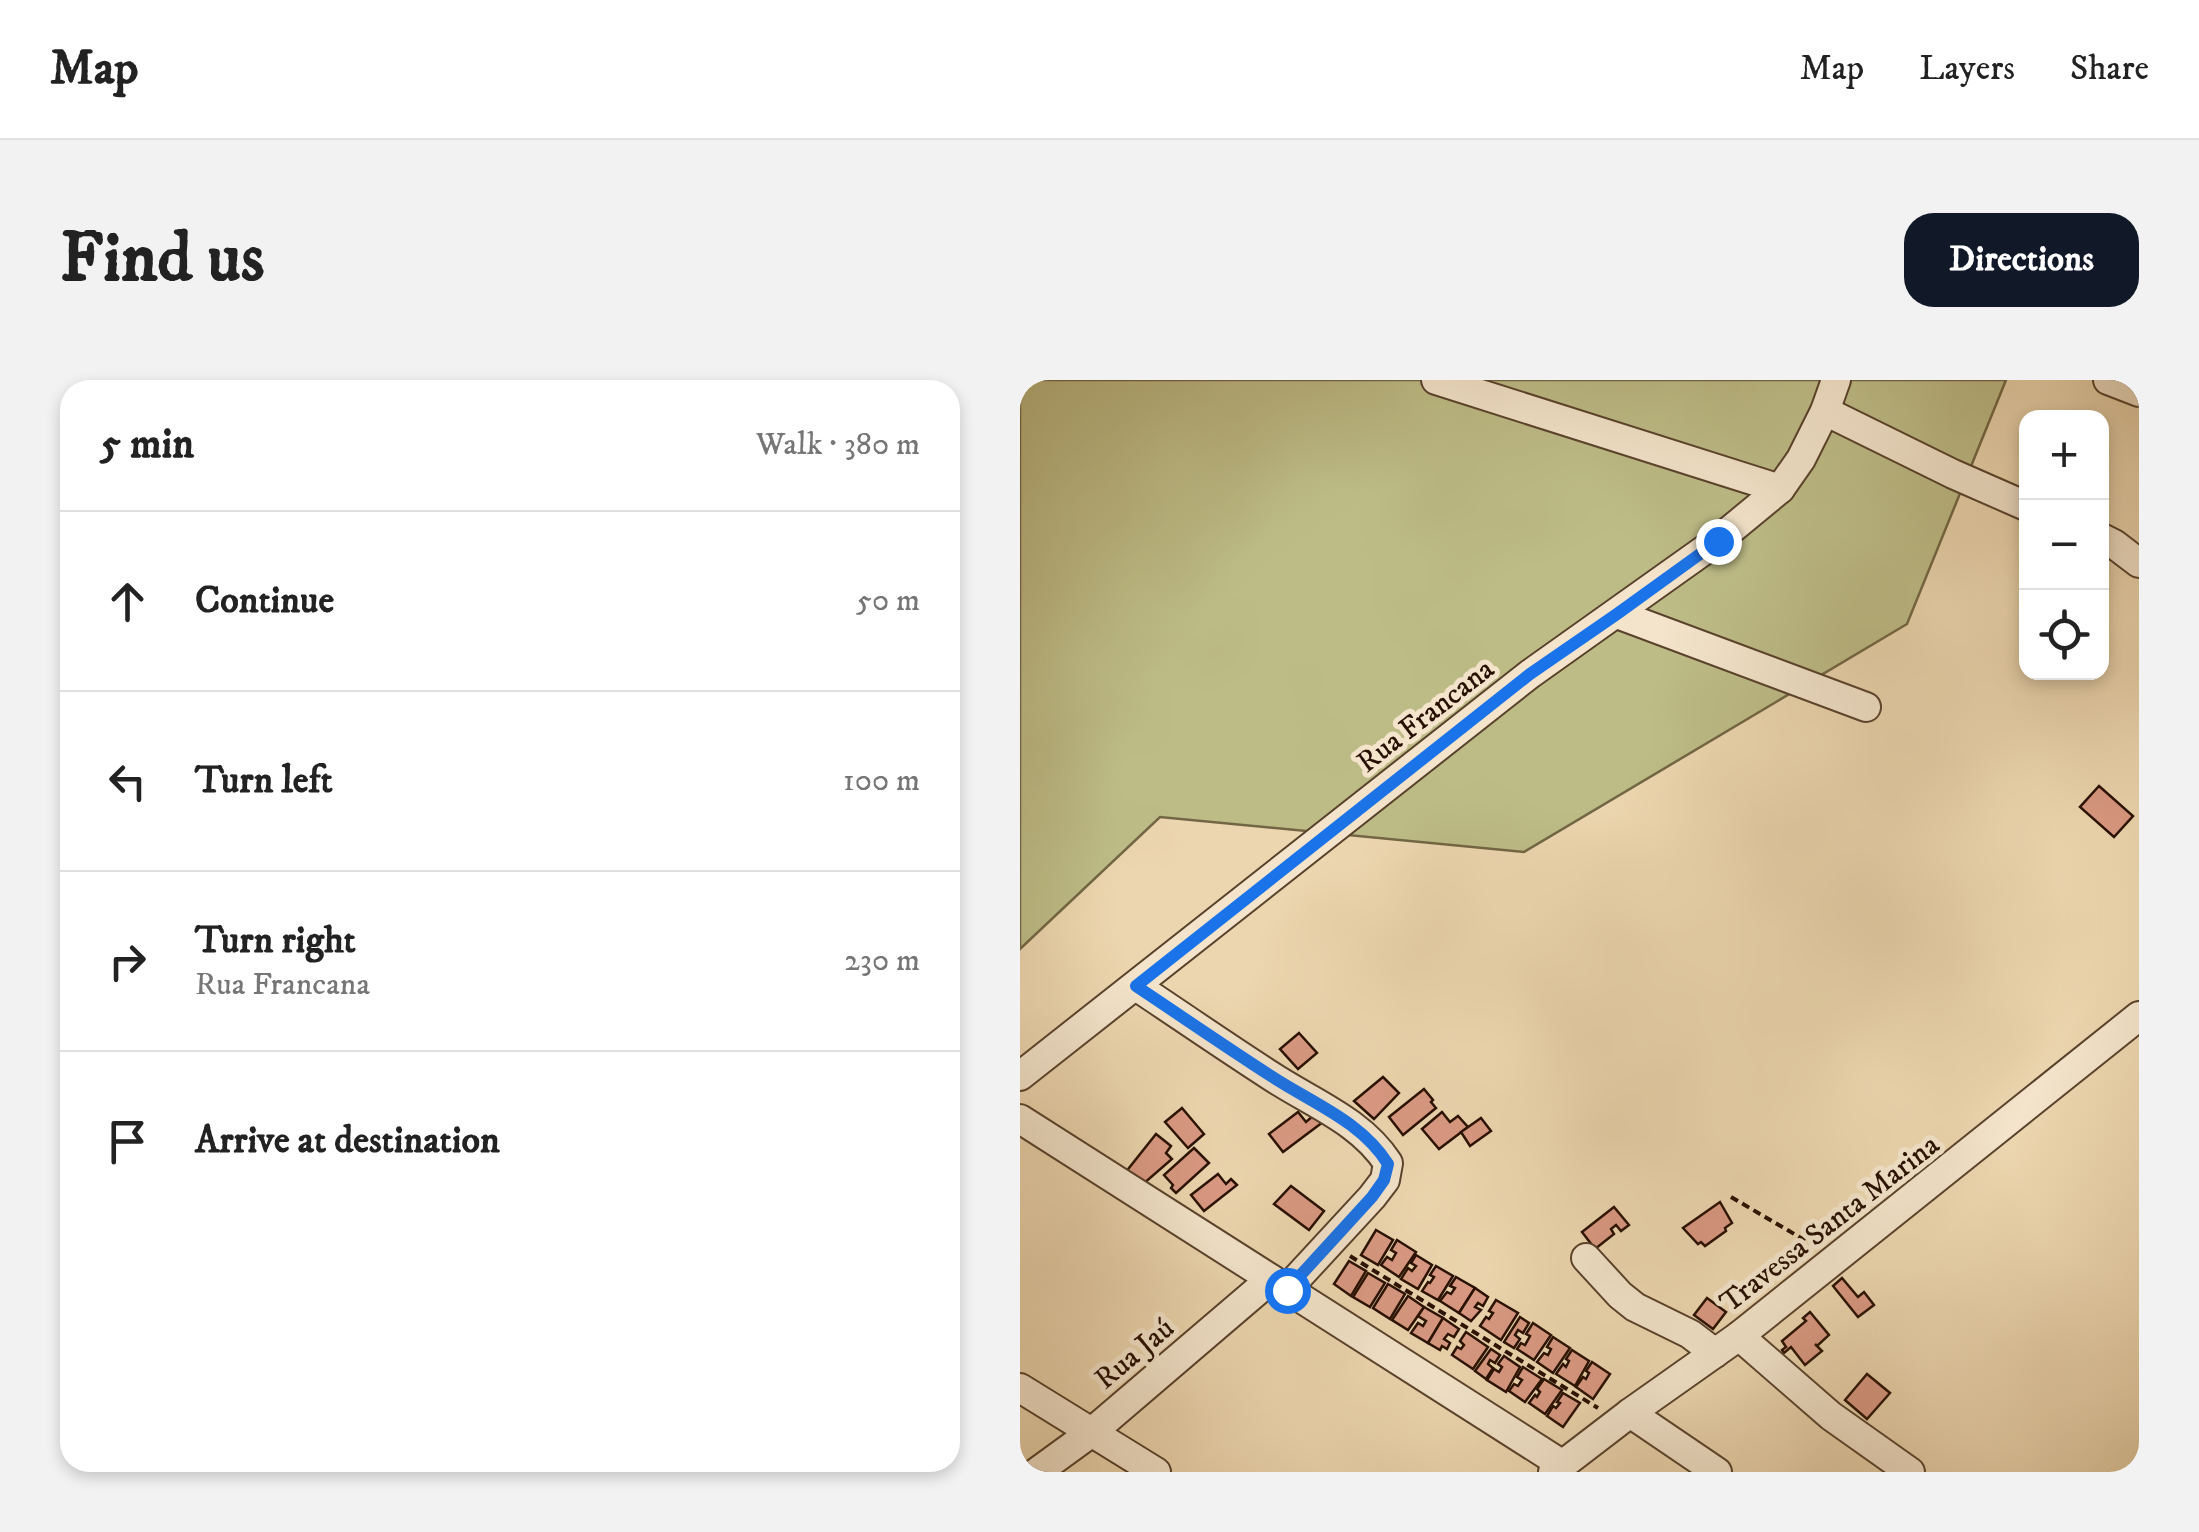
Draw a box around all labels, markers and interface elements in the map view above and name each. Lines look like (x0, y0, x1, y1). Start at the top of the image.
text: Map (50, 39, 138, 99)
text: Map (1800, 47, 1864, 91)
text: Layers (1919, 47, 2015, 91)
text: Share (2070, 47, 2149, 91)
button: Directions (1904, 213, 2139, 307)
text: Find us (60, 216, 264, 304)
map controls (2019, 410, 2109, 680)
button: + (2019, 410, 2109, 500)
text: 5 min (100, 419, 194, 471)
text: Walk · 380 m (756, 425, 920, 465)
button: − (2019, 500, 2109, 590)
route end (1696, 519, 1742, 565)
icon: ahead (100, 574, 155, 629)
text: Continue (195, 577, 334, 625)
text: 50 m (856, 581, 920, 621)
button: locate (2019, 590, 2109, 680)
street label: Rua Francana (1350, 651, 1502, 781)
icon: left (100, 754, 155, 809)
text: Turn left (195, 757, 333, 805)
text: 100 m (843, 761, 920, 801)
text: Turn right (195, 917, 356, 965)
icon: right (100, 934, 155, 989)
text: 230 m (844, 941, 920, 981)
text: Rua Francana (195, 965, 370, 1005)
icon: arrive (100, 1114, 155, 1169)
text: Arrive at destination (195, 1117, 500, 1165)
street label: Travessa Santa Marina (1713, 1127, 1947, 1321)
route start (1265, 1268, 1311, 1314)
street label: Rua Jaú (1088, 1310, 1182, 1398)

